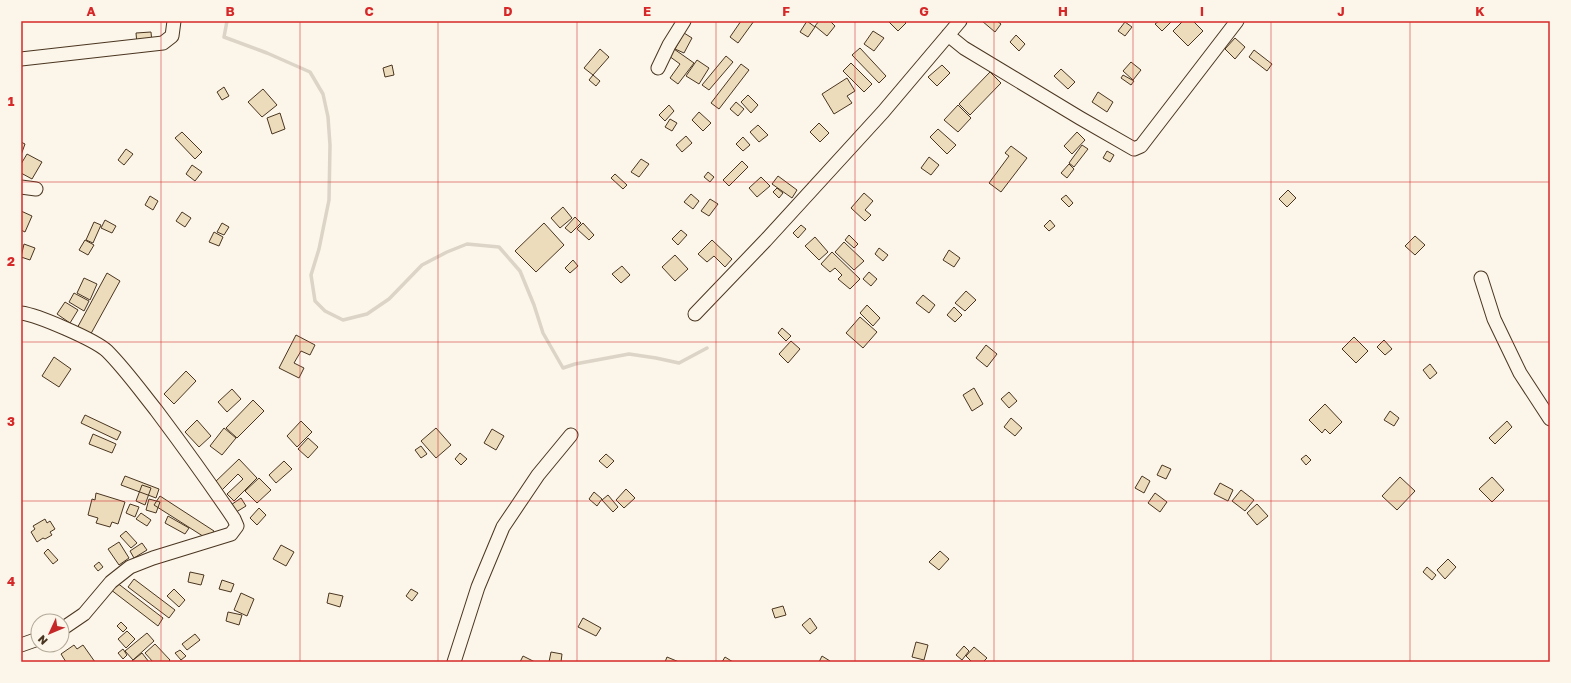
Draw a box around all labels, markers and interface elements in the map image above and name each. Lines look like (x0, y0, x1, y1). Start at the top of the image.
text: A (86, 3, 96, 19)
text: B (225, 3, 235, 19)
text: C (364, 3, 374, 19)
text: D (503, 3, 513, 19)
text: E (643, 3, 651, 19)
text: F (782, 3, 790, 19)
text: G (919, 3, 929, 19)
text: H (1058, 3, 1068, 19)
text: I (1200, 3, 1204, 19)
text: J (1337, 3, 1345, 19)
text: K (1475, 3, 1485, 19)
text: 1 (8, 93, 15, 109)
text: 2 (7, 253, 15, 269)
text: 3 (7, 413, 15, 429)
text: 4 (7, 573, 15, 589)
north arrow (30, 613, 70, 653)
text: N (35, 633, 50, 648)

